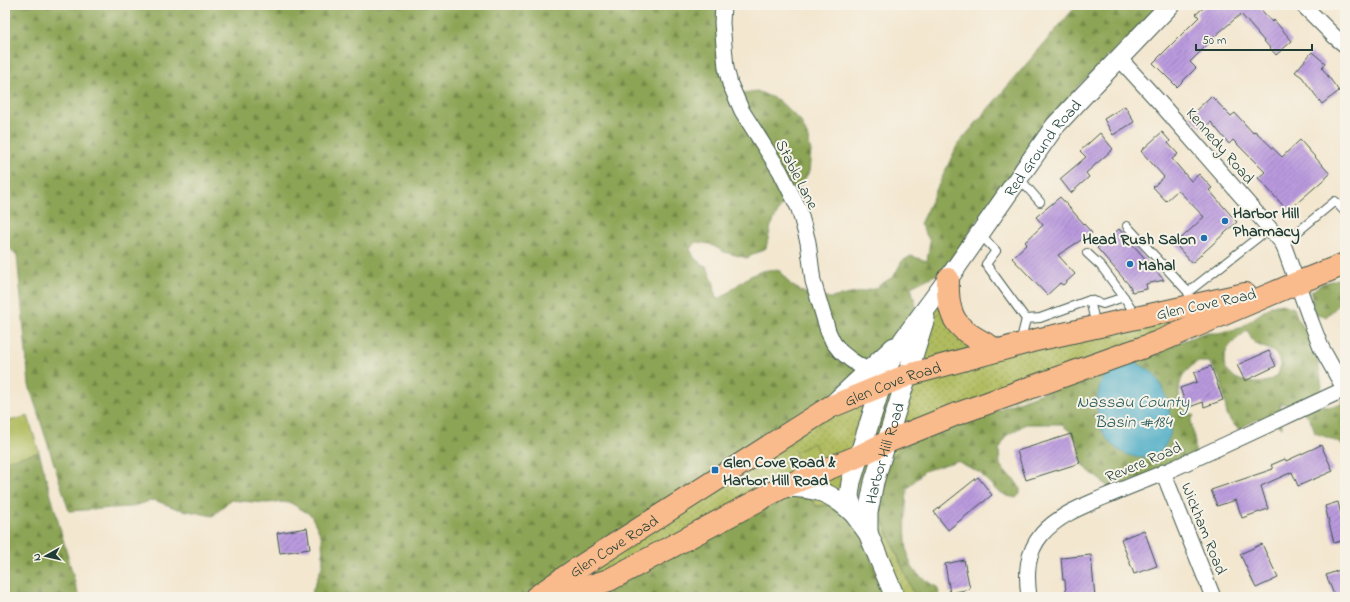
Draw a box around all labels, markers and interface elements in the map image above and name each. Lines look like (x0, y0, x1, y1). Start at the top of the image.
scale bar (1196, 26, 1312, 52)
text: 50 m (1202, 32, 1226, 50)
street label: Red Ground Road (999, 95, 1088, 203)
street label: Kennedy Road (1179, 103, 1260, 190)
street label: Stable Lane (768, 136, 824, 215)
place label: Harbor Hill Pharmacy (1233, 202, 1300, 245)
marker: Harbor Hill Pharmacy (1220, 216, 1230, 226)
place label: Head Rush Salon (1082, 228, 1196, 252)
marker: Head Rush Salon (1199, 233, 1209, 243)
place label: Mahal (1138, 254, 1176, 278)
marker: Mahal (1125, 259, 1135, 269)
street label: Glen Cove Road (1154, 283, 1259, 327)
street label: Glen Cove Road (841, 357, 944, 414)
water label: Nassau County Basin #184 (1077, 390, 1190, 435)
street label: Harbor Hill Road (860, 400, 912, 506)
street label: Revere Road (1102, 436, 1186, 490)
place label: Glen Cove Road & Harbor Hill Road (723, 451, 837, 493)
marker: Glen Cove Road & Harbor Hill Road (710, 465, 720, 475)
street label: Wickham Road (1174, 479, 1233, 579)
street label: Glen Cove Road (565, 510, 664, 584)
north arrow (26, 536, 66, 576)
text: N (29, 552, 46, 562)

